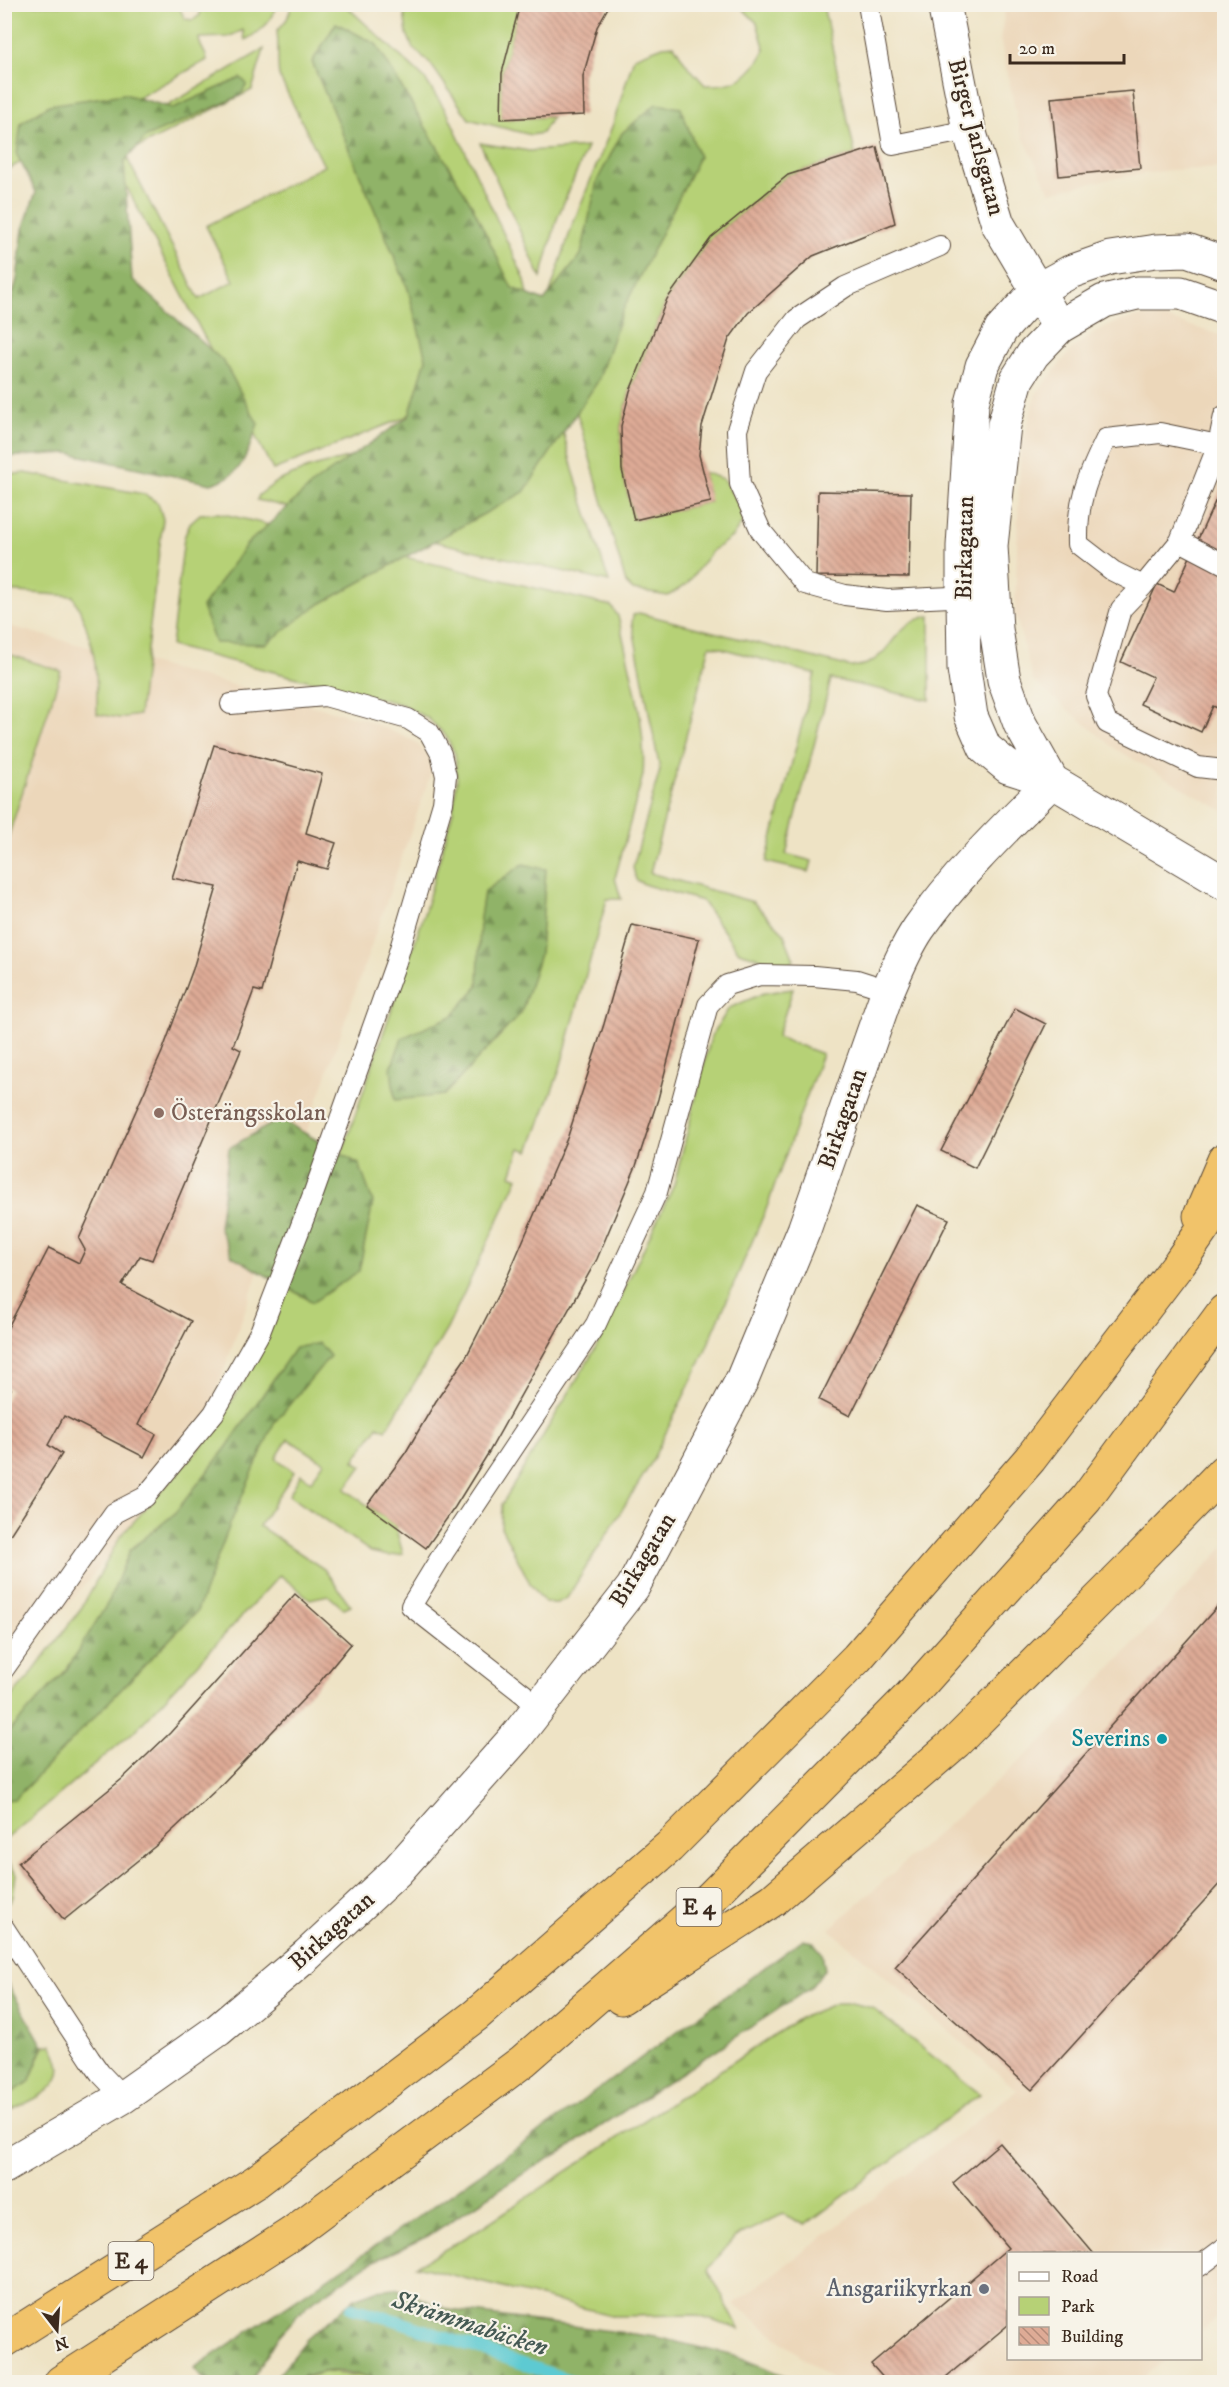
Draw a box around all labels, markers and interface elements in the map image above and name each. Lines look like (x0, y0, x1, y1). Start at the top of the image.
scale bar (1010, 27, 1124, 65)
text: 20 m (1019, 38, 1055, 60)
street label: Birger Jarlsgatan (941, 55, 1012, 219)
street label: Birkagatan (949, 495, 981, 600)
street label: Birkagatan (812, 1064, 874, 1173)
place label: Österängsskolan (171, 1098, 327, 1128)
marker: Österängsskolan (152, 1106, 166, 1120)
street label: Birkagatan (603, 1507, 683, 1612)
place label: Severins (1071, 1724, 1150, 1754)
marker: Severins (1155, 1732, 1169, 1746)
street label: Birkagatan (283, 1885, 381, 1977)
road number: E 4 (676, 1888, 722, 1926)
road number: E 4 (108, 2242, 154, 2280)
legend (1007, 2252, 1202, 2360)
text: Road (1061, 2266, 1098, 2288)
place label: Ansgariikyrkan (826, 2274, 972, 2304)
marker: Ansgariikyrkan (977, 2282, 991, 2296)
water label: Skrämmabäcken (387, 2283, 552, 2365)
text: Park (1061, 2296, 1095, 2318)
north arrow (27, 2300, 87, 2360)
text: Building (1061, 2326, 1123, 2348)
text: N (52, 2332, 70, 2355)

